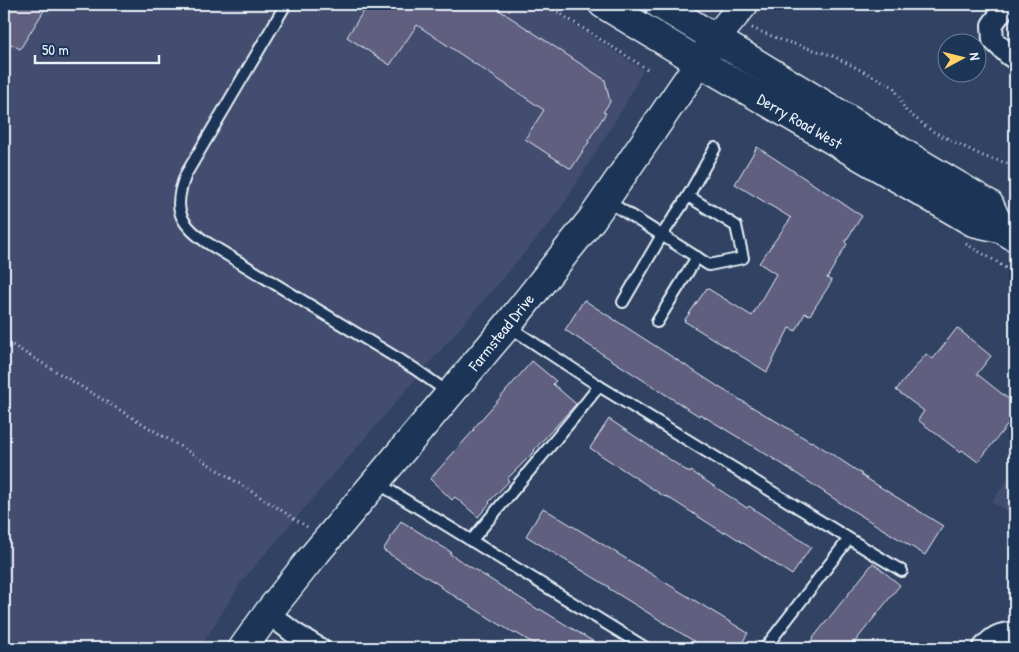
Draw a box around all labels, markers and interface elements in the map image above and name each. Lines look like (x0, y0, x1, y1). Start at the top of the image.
scale bar (35, 32, 159, 64)
north arrow (936, 32, 986, 82)
text: 50 m (42, 39, 69, 60)
text: N (966, 51, 985, 62)
street label: Derry Road West (754, 88, 847, 154)
street label: Farmstead Drive (462, 288, 539, 376)

